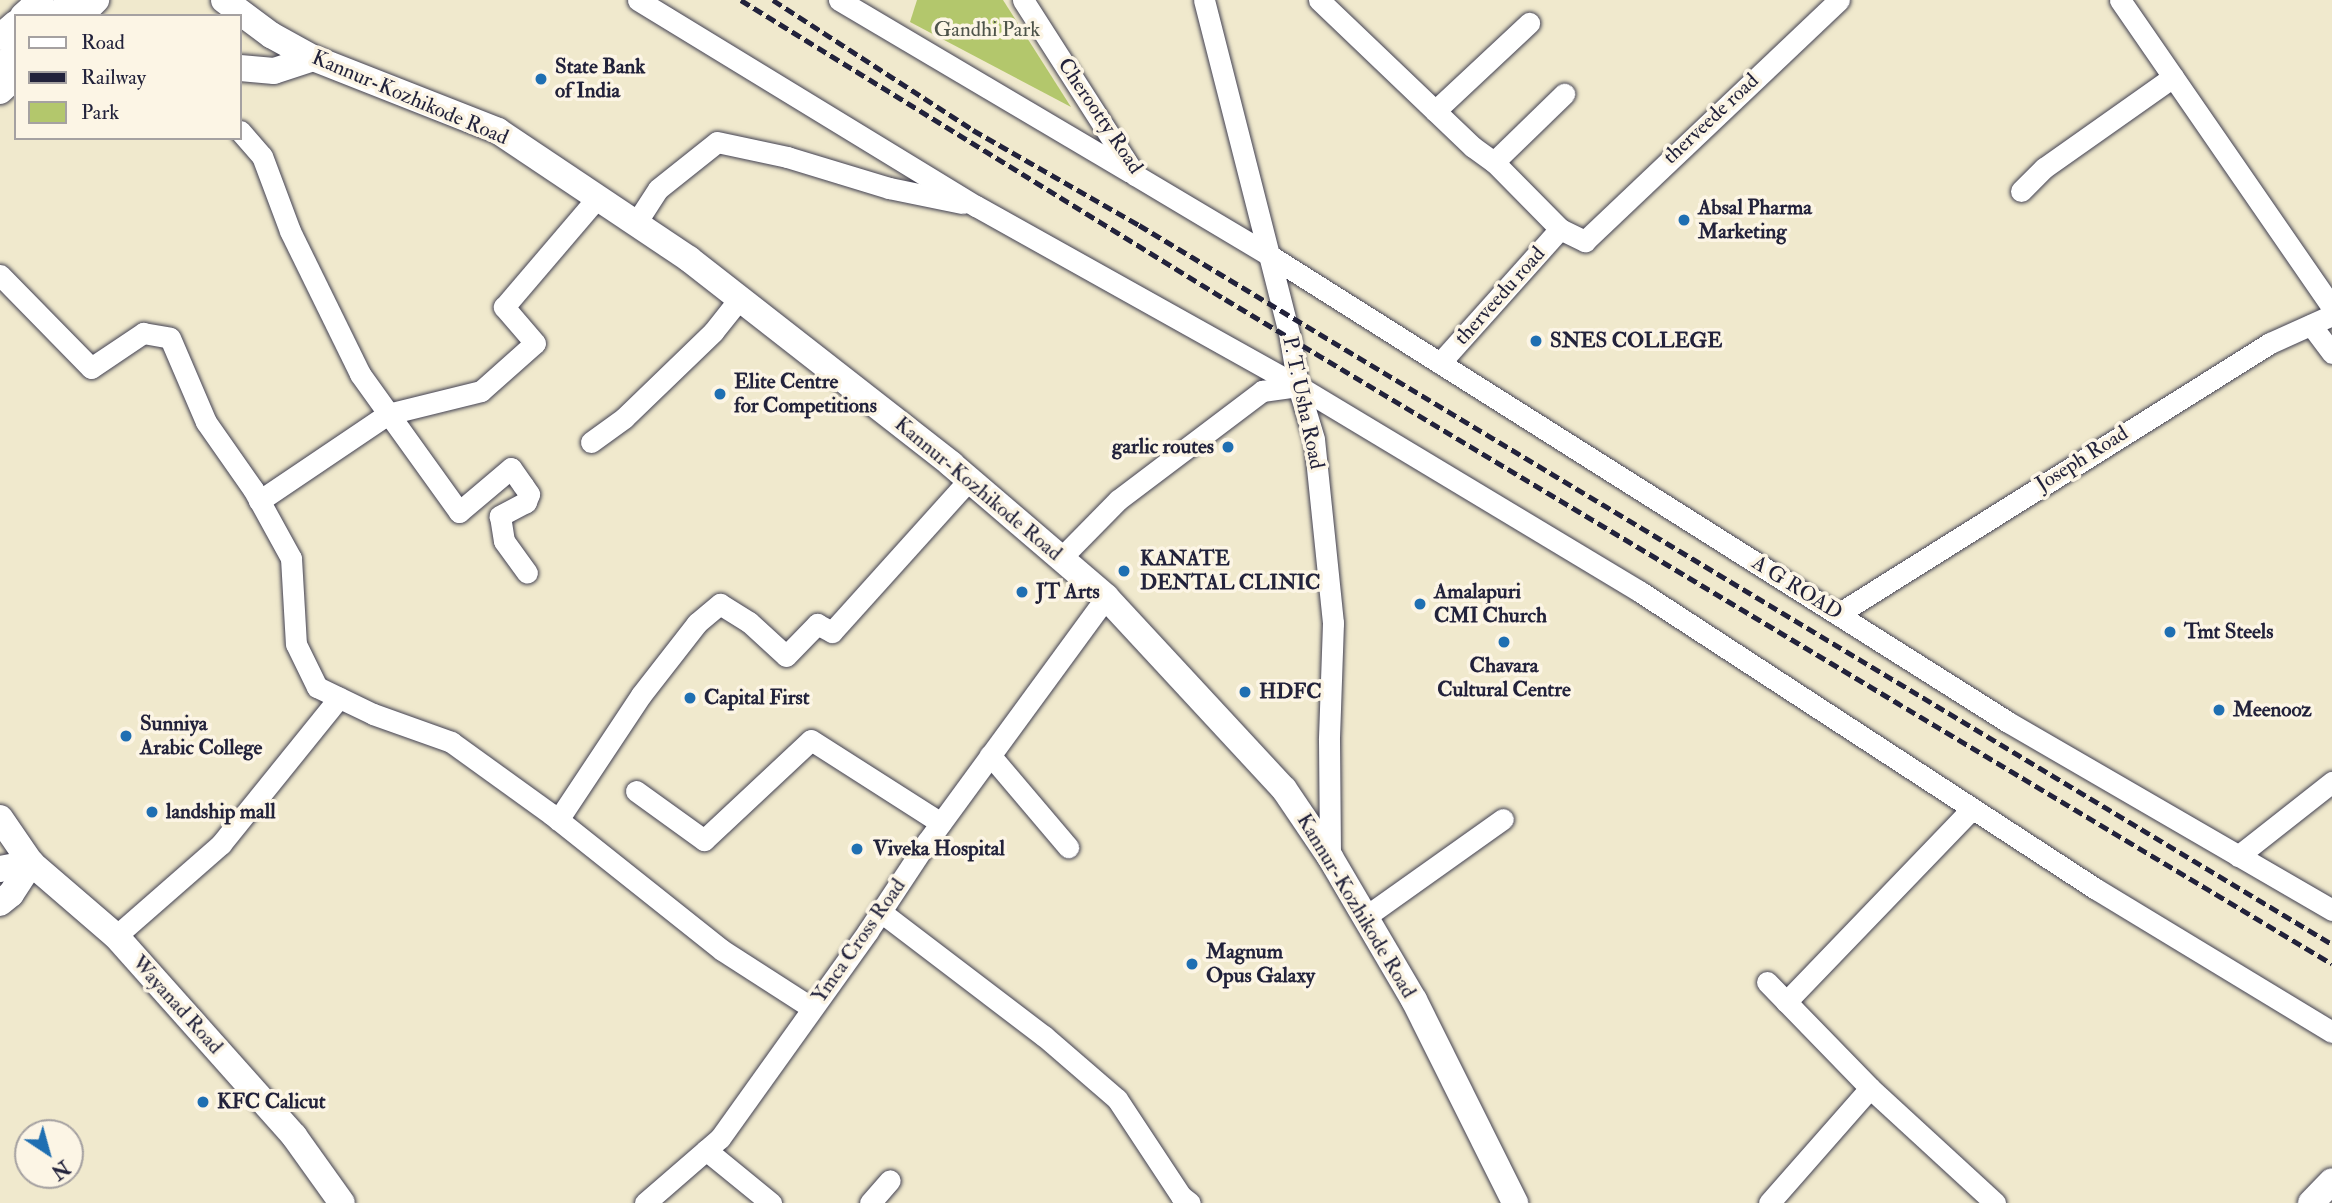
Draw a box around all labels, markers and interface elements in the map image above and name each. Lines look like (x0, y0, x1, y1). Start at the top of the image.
legend (14, 14, 242, 140)
park label: Gandhi Park (934, 17, 1040, 43)
text: Road (81, 29, 125, 56)
street label: Kannur-Kozhikode Road (308, 45, 512, 151)
street label: Cherootty Road (1052, 53, 1148, 179)
place label: State Bank of India (555, 54, 645, 104)
text: Railway (81, 64, 146, 91)
street label: therveede road (1658, 68, 1764, 170)
marker: State Bank of India (533, 71, 549, 87)
text: Park (81, 99, 119, 126)
place label: Absal Pharma Marketing (1698, 195, 1812, 245)
marker: Absal Pharma Marketing (1676, 212, 1692, 228)
street label: therveedu road (1449, 242, 1551, 350)
place label: SNES COLLEGE (1550, 328, 1722, 354)
marker: SNES COLLEGE (1528, 333, 1544, 349)
street label: P. T. Usha Road (1277, 334, 1329, 472)
place label: Elite Centre for Competitions (734, 369, 877, 419)
marker: Elite Centre for Competitions (712, 386, 728, 402)
street label: Kannur-Kozhikode Road (889, 412, 1067, 566)
street label: Joseph Road (2031, 421, 2133, 497)
place label: garlic routes (1112, 434, 1214, 460)
marker: garlic routes (1220, 439, 1236, 455)
place label: KANATE DENTAL CLINIC (1140, 546, 1320, 596)
street label: A G ROAD (1747, 550, 1847, 626)
marker: KANATE DENTAL CLINIC (1114, 561, 1134, 581)
place label: JT Arts (1036, 579, 1100, 605)
place label: Amalapuri CMI Church (1434, 579, 1547, 629)
marker: JT Arts (1014, 584, 1030, 600)
marker: Amalapuri CMI Church (1412, 596, 1428, 612)
place label: Tmt Steels (2184, 619, 2273, 645)
marker: Tmt Steels (2162, 624, 2178, 640)
marker: Chavara Cultural Centre (1496, 634, 1512, 650)
place label: Chavara Cultural Centre (1437, 653, 1571, 703)
place label: HDFC (1259, 679, 1322, 705)
marker: HDFC (1237, 684, 1253, 700)
place label: Capital First (704, 685, 810, 711)
marker: Capital First (682, 690, 698, 706)
place label: Meenooz (2233, 697, 2312, 723)
marker: Meenooz (2211, 702, 2227, 718)
place label: Sunniya Arabic College (140, 711, 262, 761)
marker: Sunniya Arabic College (118, 728, 134, 744)
place label: landship mall (166, 799, 276, 825)
marker: landship mall (144, 804, 160, 820)
street label: Kannur-Kozhikode Road (1291, 809, 1421, 1003)
place label: Viveka Hospital (873, 836, 1005, 862)
marker: Viveka Hospital (847, 839, 867, 859)
street label: Ymca Cross Road (807, 874, 911, 1008)
place label: Magnum Opus Galaxy (1206, 939, 1315, 989)
street label: Wayanad Road (126, 951, 228, 1059)
marker: Magnum Opus Galaxy (1184, 956, 1200, 972)
place label: KFC Calicut (217, 1089, 326, 1115)
marker: KFC Calicut (195, 1094, 211, 1110)
north arrow (14, 1119, 84, 1189)
text: N (46, 1155, 74, 1184)

